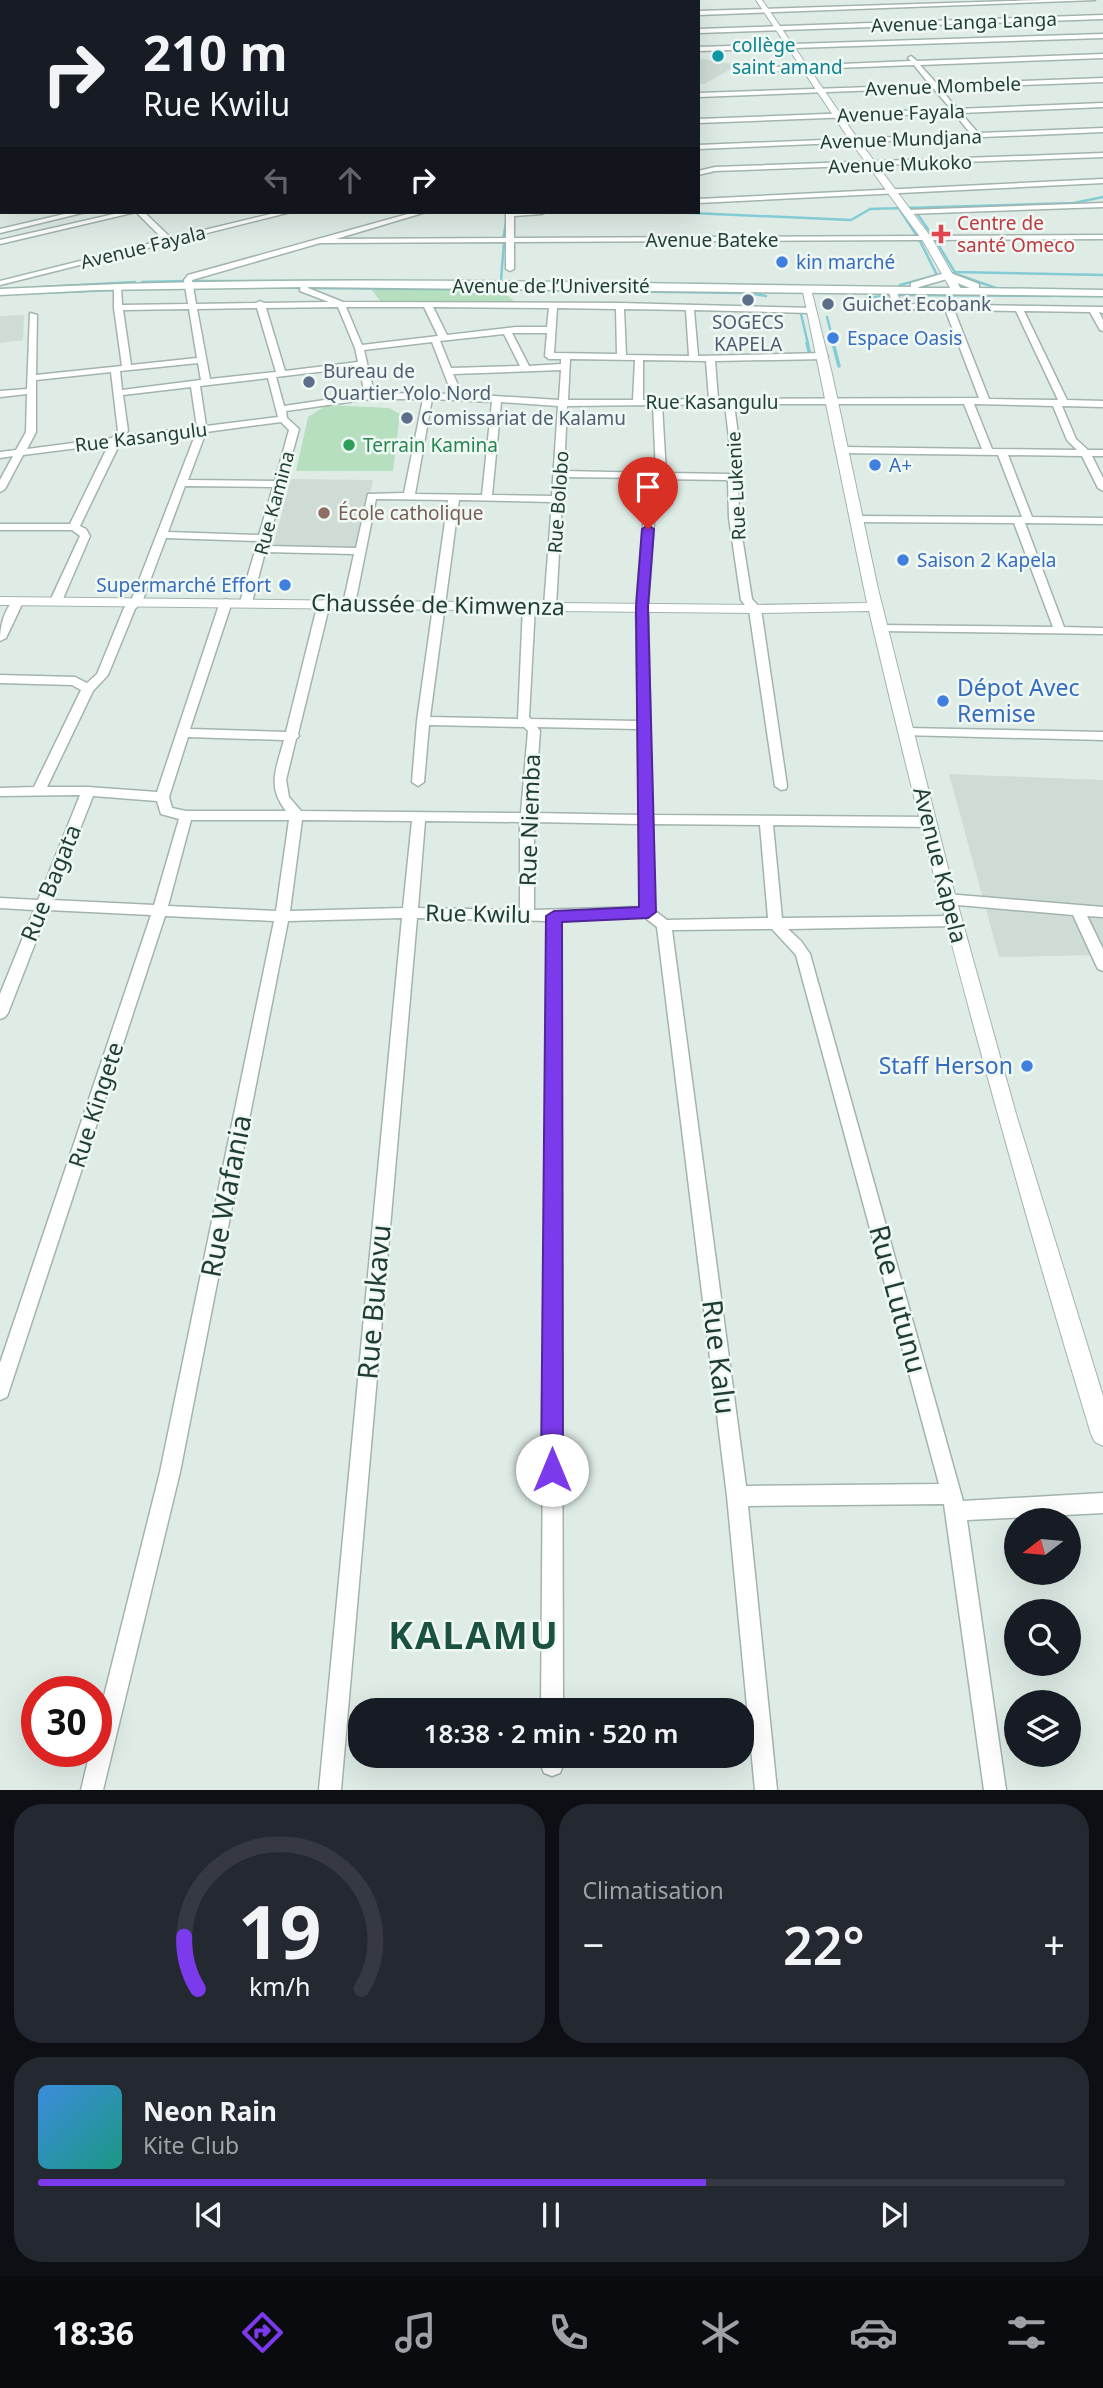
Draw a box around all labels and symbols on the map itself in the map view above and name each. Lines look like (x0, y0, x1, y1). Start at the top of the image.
street label: Avenue Langa Langa (871, 6, 1057, 38)
place label: collège saint amand (732, 32, 843, 80)
marker: collège saint amand (710, 48, 726, 64)
street label: Avenue Mombele (865, 70, 1021, 102)
street label: Avenue Fayala (837, 98, 965, 128)
street label: Avenue Mundjana (820, 123, 982, 155)
street label: Avenue Mukoko (828, 148, 972, 180)
place label: Centre de santé Omeco (957, 210, 1075, 258)
street label: Avenue Fayala (78, 219, 208, 275)
marker: Centre de santé Omeco (931, 224, 951, 244)
street label: Avenue Bateke (645, 227, 779, 253)
place label: kin marché (796, 249, 895, 275)
marker: kin marché (774, 254, 790, 270)
street label: Avenue de l’Université (452, 273, 650, 299)
place label: Guichet Ecobank (842, 291, 991, 317)
marker: SOGECS KAPELA (740, 292, 756, 308)
marker: Guichet Ecobank (820, 296, 836, 312)
place label: SOGECS KAPELA (712, 309, 784, 357)
place label: Espace Oasis (847, 325, 962, 351)
marker: Espace Oasis (825, 330, 841, 346)
place label: Bureau de Quartier Yolo Nord (323, 358, 491, 406)
marker: Bureau de Quartier Yolo Nord (301, 374, 317, 390)
street label: Rue Kasangulu (645, 389, 779, 415)
place label: Comissariat de Kalamu (421, 405, 626, 431)
marker: Comissariat de Kalamu (399, 410, 415, 426)
street label: Rue Kasangulu (73, 416, 209, 458)
street label: Rue Lukenie (720, 431, 752, 541)
place label: Terrain Kamina (363, 432, 498, 458)
marker: Terrain Kamina (341, 437, 357, 453)
street label: Rue Kamina (248, 448, 300, 558)
street label: Rue Bolobo (541, 450, 575, 554)
place label: A+ (889, 452, 912, 478)
pin (618, 457, 678, 529)
marker: A+ (867, 457, 883, 473)
place label: École catholique (338, 500, 484, 526)
marker: École catholique (316, 505, 332, 521)
place label: Saison 2 Kapela (917, 547, 1056, 573)
marker: Saison 2 Kapela (895, 552, 911, 568)
place label: Supermarché Effort (96, 572, 271, 598)
marker: Supermarché Effort (277, 577, 293, 593)
street label: Chaussée de Kimwenza (311, 586, 565, 622)
place label: Dépot Avec Remise (957, 671, 1080, 729)
marker: Dépot Avec Remise (935, 693, 951, 709)
street label: Rue Niemba (511, 753, 547, 887)
street label: Avenue Kapela (906, 783, 976, 946)
street label: Rue Bagata (12, 819, 88, 946)
street label: Rue Kwilu (425, 896, 531, 930)
street label: Rue Kingete (60, 1038, 130, 1172)
place label: Staff Herson (879, 1049, 1013, 1081)
marker: Staff Herson (1019, 1058, 1035, 1074)
street label: Rue Wafania (191, 1111, 259, 1280)
street label: Rue Lutunu (861, 1221, 937, 1377)
street label: Rue Bukavu (347, 1223, 399, 1381)
street label: Rue Kalu (694, 1297, 746, 1416)
position arrow (515, 1433, 589, 1507)
north arrow (1004, 1508, 1082, 1586)
district label: KALAMU (388, 1609, 560, 1660)
speed limit sign: 30 (21, 1676, 112, 1767)

